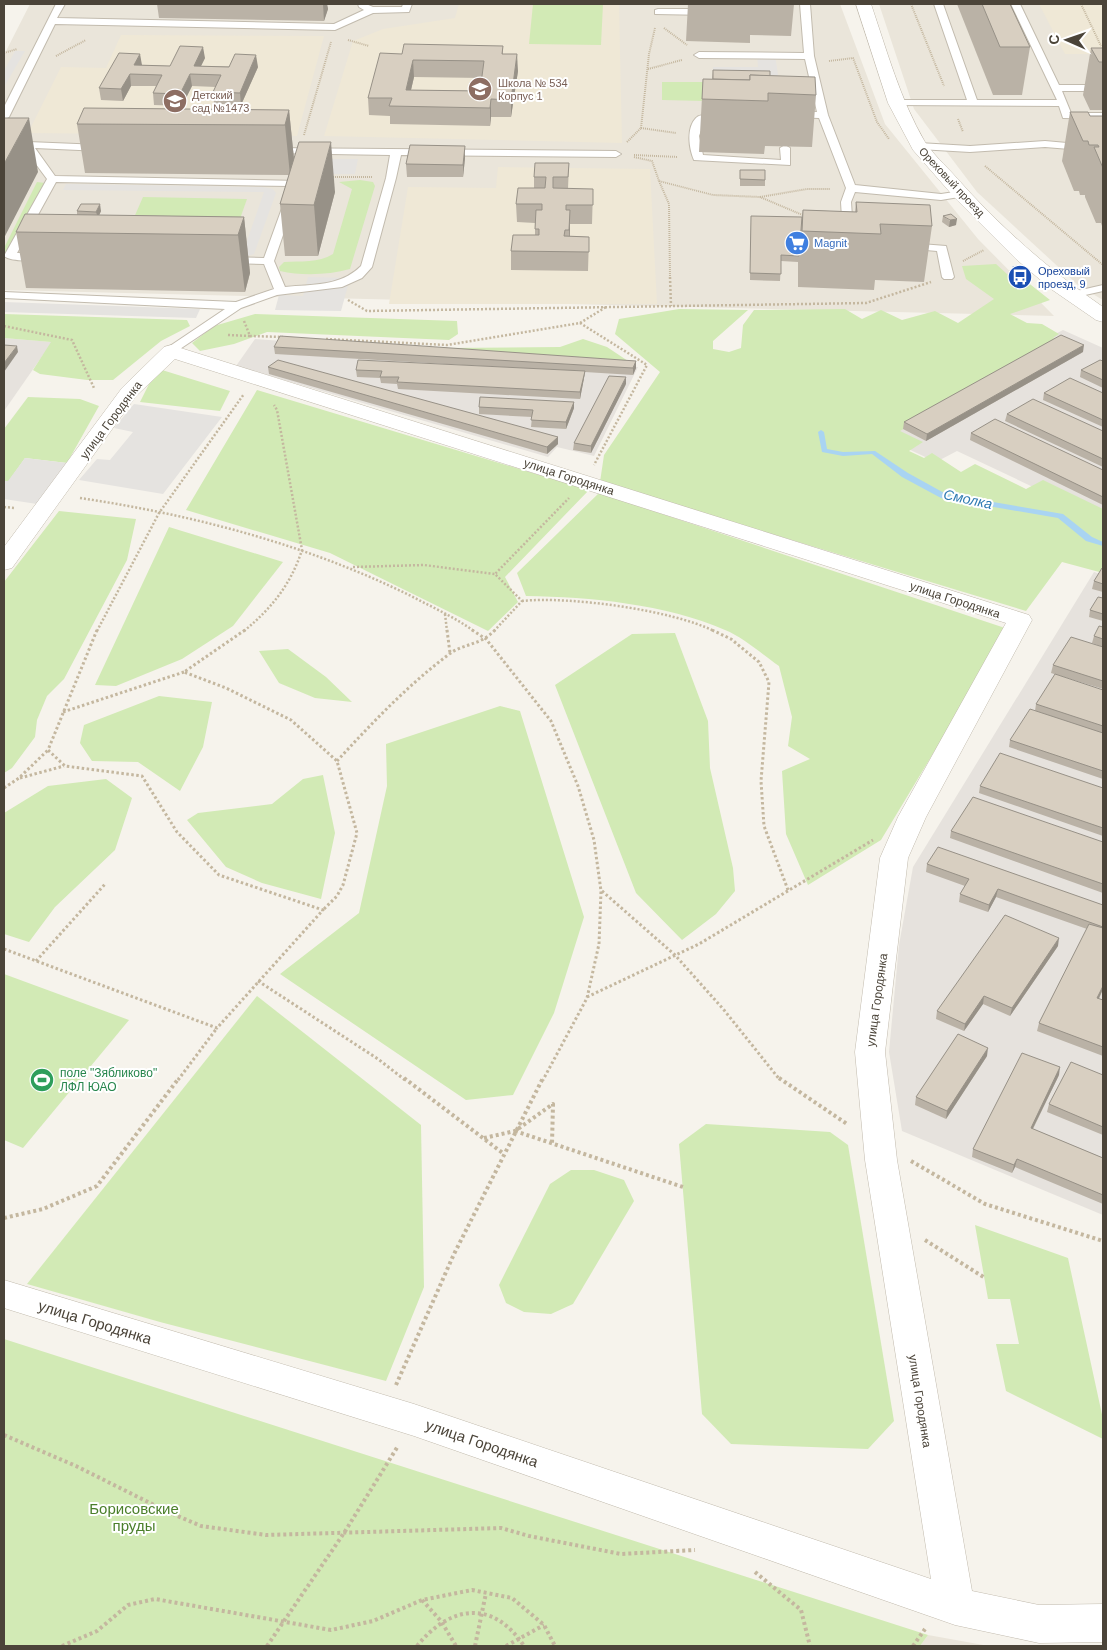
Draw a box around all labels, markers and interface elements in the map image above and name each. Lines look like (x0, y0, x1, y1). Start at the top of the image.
north arrow (1042, 15, 1092, 65)
text: С (1046, 34, 1062, 45)
school or university icon: Школа № 534 Корпус 1 (467, 76, 493, 102)
place label: Школа № 534 Корпус 1 (498, 77, 568, 102)
school or university icon: Детский сад №1473 (162, 88, 188, 114)
place label: Детский сад №1473 (192, 89, 249, 114)
street label: Ореховый проезд (917, 145, 988, 220)
supermarket icon: Magnit (784, 230, 810, 256)
place label: Magnit (814, 237, 847, 249)
bus stop icon: Ореховый проезд, 9 (1007, 264, 1033, 290)
place label: Ореховый проезд, 9 (1038, 265, 1090, 290)
street label: улица Городянка (77, 378, 145, 462)
street label: улица Городянка (522, 456, 616, 498)
water label: Смолка (942, 486, 994, 512)
street label: улица Городянка (908, 579, 1002, 621)
street label: улица Городянка (864, 952, 891, 1048)
place label: поле "Зябликово" ЛФЛ ЮАО (60, 1066, 157, 1094)
sports icon: поле "Зябликово" ЛФЛ ЮАО (29, 1067, 55, 1093)
street label: улица Городянка (36, 1297, 154, 1348)
street label: улица Городянка (906, 1353, 934, 1449)
street label: улица Городянка (424, 1416, 541, 1470)
park label: Борисовские пруды (89, 1500, 179, 1534)

